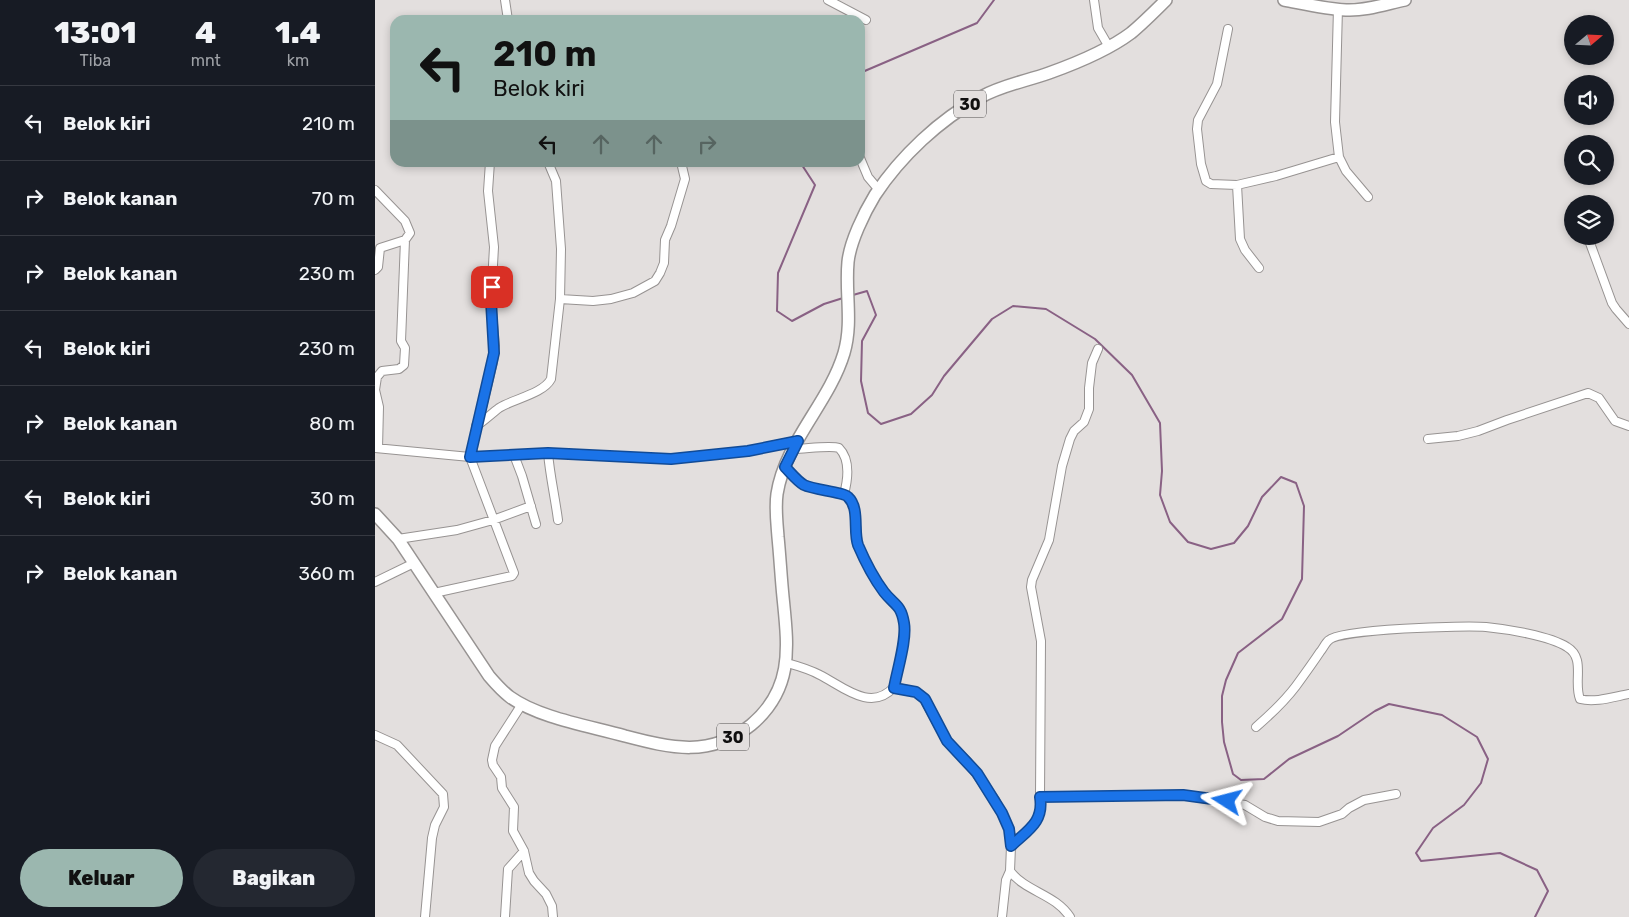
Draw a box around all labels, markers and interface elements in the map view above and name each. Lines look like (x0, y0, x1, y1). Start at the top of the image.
text: 13:01 (54, 15, 137, 51)
text: 4 (195, 15, 216, 51)
text: 1.4 (275, 15, 321, 51)
north arrow (1564, 15, 1614, 65)
map controls (1564, 15, 1614, 245)
text: 210 m (493, 33, 596, 75)
icon: left (410, 35, 475, 100)
text: Tiba (80, 51, 111, 70)
text: mnt (191, 51, 221, 70)
text: km (287, 51, 309, 70)
text: Belok kiri (493, 75, 585, 102)
button: sound (1564, 75, 1614, 125)
road number: 30 (954, 90, 986, 118)
icon: left (20, 109, 48, 137)
text: Belok kiri (63, 112, 150, 135)
text: 210 m (302, 112, 355, 135)
icon: left (534, 130, 562, 158)
icon: ahead (587, 130, 615, 158)
icon: ahead (640, 130, 668, 158)
icon: right (693, 130, 721, 158)
button: search (1564, 135, 1614, 185)
icon: right (20, 184, 48, 212)
text: Belok kanan (63, 187, 178, 210)
text: 70 m (312, 187, 355, 210)
button: layers (1564, 195, 1614, 245)
icon: right (20, 259, 48, 287)
text: Belok kanan (63, 262, 178, 285)
text: 230 m (299, 262, 355, 285)
pin (471, 266, 513, 308)
icon: arrive (478, 273, 506, 301)
icon: left (20, 334, 48, 362)
text: Belok kiri (63, 337, 150, 360)
text: 230 m (299, 337, 355, 360)
icon: right (20, 409, 48, 437)
text: Belok kanan (63, 412, 178, 435)
text: 80 m (309, 412, 355, 435)
icon: left (20, 484, 48, 512)
text: Belok kiri (63, 487, 150, 510)
text: 30 m (310, 487, 355, 510)
icon: right (20, 559, 48, 587)
text: Belok kanan (63, 562, 178, 585)
text: 360 m (299, 562, 355, 585)
road number: 30 (717, 724, 749, 750)
position arrow (1200, 774, 1252, 826)
button: Keluar (20, 849, 183, 907)
button: Bagikan (193, 849, 355, 907)

